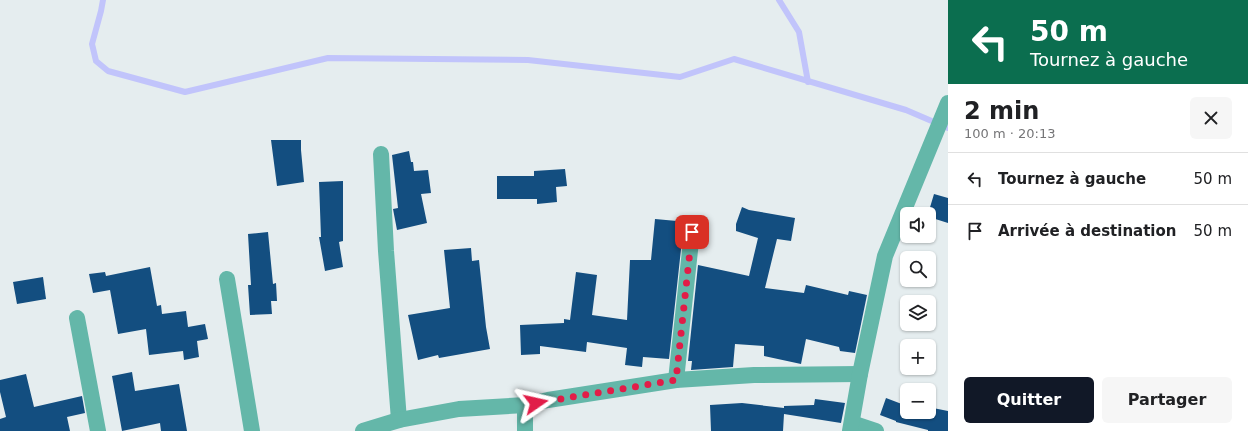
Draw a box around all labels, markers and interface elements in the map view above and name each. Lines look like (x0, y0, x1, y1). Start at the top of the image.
text: 50 m (1030, 15, 1108, 48)
icon: left (964, 16, 1016, 68)
text: Tournez à gauche (1030, 49, 1188, 70)
text: 2 min (964, 97, 1039, 125)
button: close (1190, 97, 1232, 139)
text: 100 m · 20:13 (964, 126, 1055, 141)
icon: left (964, 168, 986, 190)
text: Tournez à gauche (998, 170, 1146, 188)
text: 50 m (1194, 170, 1232, 188)
map controls (900, 207, 936, 419)
button: sound (900, 207, 936, 243)
pin (675, 215, 709, 249)
icon: arrive (964, 220, 986, 242)
icon: arrive (681, 221, 703, 243)
text: Arrivée à destination (998, 222, 1176, 240)
text: 50 m (1194, 222, 1232, 240)
button: search (900, 251, 936, 287)
button: layers (900, 295, 936, 331)
button: + (900, 339, 936, 375)
button: Quitter (964, 377, 1094, 423)
button: Partager (1102, 377, 1232, 423)
position arrow (515, 382, 557, 424)
button: − (900, 383, 936, 419)

